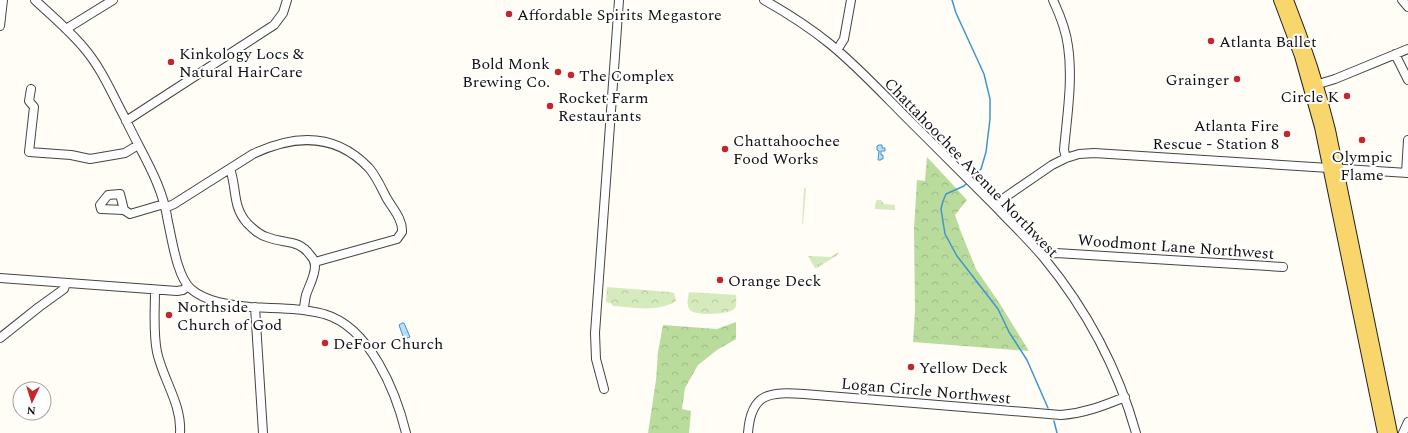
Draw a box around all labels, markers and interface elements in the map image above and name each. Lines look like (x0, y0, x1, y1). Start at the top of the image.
place label: Affordable Spirits Megastore (517, 3, 722, 27)
marker: Affordable Spirits Megastore (504, 9, 514, 19)
place label: Atlanta Ballet (1219, 30, 1317, 54)
marker: Atlanta Ballet (1206, 36, 1216, 46)
place label: Kinkology Locs & Natural HairCare (179, 42, 305, 84)
place label: Bold Monk Brewing Co. (462, 52, 550, 94)
marker: Kinkology Locs & Natural HairCare (166, 57, 176, 67)
place label: The Complex (579, 64, 674, 88)
marker: Bold Monk Brewing Co. (553, 67, 563, 77)
place label: Grainger (1165, 68, 1229, 92)
marker: The Complex (566, 70, 576, 80)
street label: Chattahoochee Avenue Northwest (878, 72, 1064, 264)
marker: Grainger (1232, 74, 1242, 84)
place label: Circle K (1280, 85, 1339, 109)
place label: Rocket Farm Restaurants (558, 86, 649, 128)
marker: Circle K (1342, 91, 1352, 101)
marker: Rocket Farm Restaurants (545, 101, 555, 111)
place label: Atlanta Fire Rescue - Station 8 (1153, 114, 1279, 156)
place label: Chattahoochee Food Works (733, 129, 840, 171)
marker: Atlanta Fire Rescue - Station 8 (1282, 129, 1292, 139)
marker: Olympic Flame (1357, 135, 1367, 145)
marker: Chattahoochee Food Works (720, 144, 730, 154)
place label: Olympic Flame (1332, 145, 1392, 187)
street label: Woodmont Lane Northwest (1077, 228, 1275, 266)
place label: Orange Deck (728, 269, 822, 293)
marker: Orange Deck (715, 275, 725, 285)
place label: Northside Church of God (177, 295, 282, 337)
marker: Northside Church of God (164, 310, 174, 320)
place label: DeFoor Church (333, 332, 443, 356)
marker: DeFoor Church (320, 338, 330, 348)
place label: Yellow Deck (919, 356, 1008, 380)
marker: Yellow Deck (906, 362, 916, 372)
street label: Logan Circle Northwest (840, 372, 1012, 410)
north arrow (12, 381, 52, 421)
text: N (26, 402, 36, 419)

